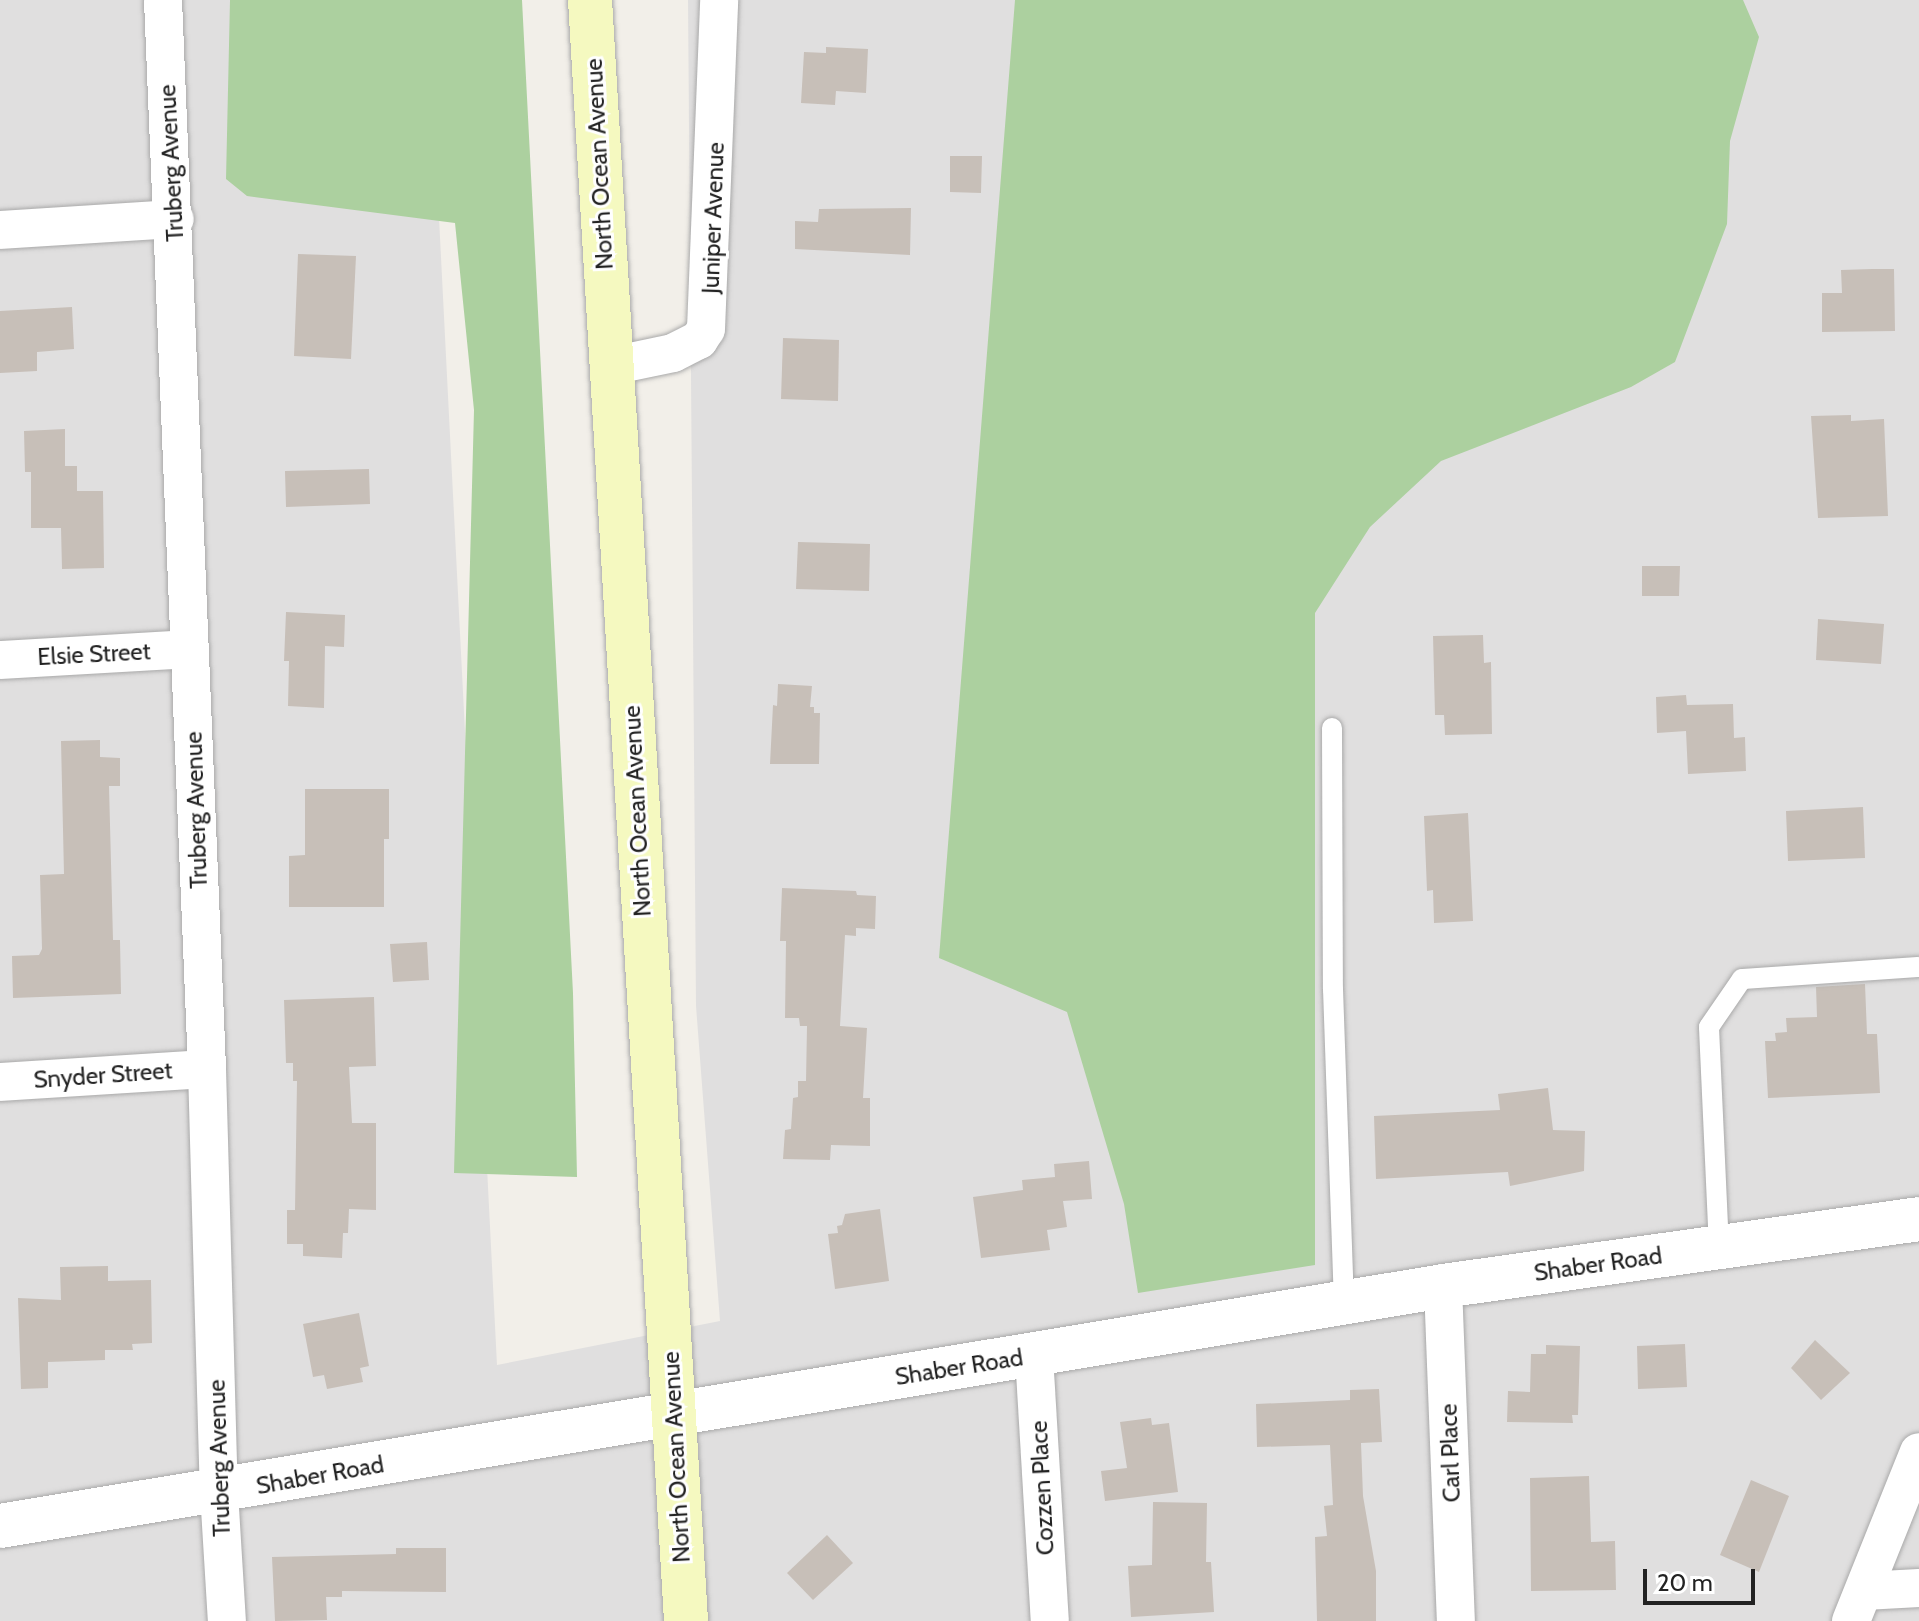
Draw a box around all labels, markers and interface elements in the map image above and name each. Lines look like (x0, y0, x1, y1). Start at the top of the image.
street label: North Ocean Avenue (579, 58, 619, 270)
street label: Truberg Avenue (153, 84, 189, 242)
street label: Juniper Avenue (696, 142, 730, 294)
street label: Elsie Street (37, 637, 151, 671)
street label: North Ocean Avenue (617, 705, 657, 917)
street label: Truberg Avenue (179, 731, 213, 889)
street label: Snyder Street (33, 1056, 173, 1094)
street label: Shaber Road (1532, 1241, 1664, 1287)
street label: Shaber Road (893, 1343, 1025, 1391)
street label: North Ocean Avenue (656, 1351, 696, 1563)
street label: Truberg Avenue (202, 1379, 236, 1537)
street label: Carl Place (1434, 1403, 1466, 1503)
street label: Cozzen Place (1024, 1420, 1060, 1556)
street label: Shaber Road (254, 1450, 386, 1500)
scale bar (1647, 1553, 1759, 1603)
text: 20 m (1657, 1568, 1713, 1597)

